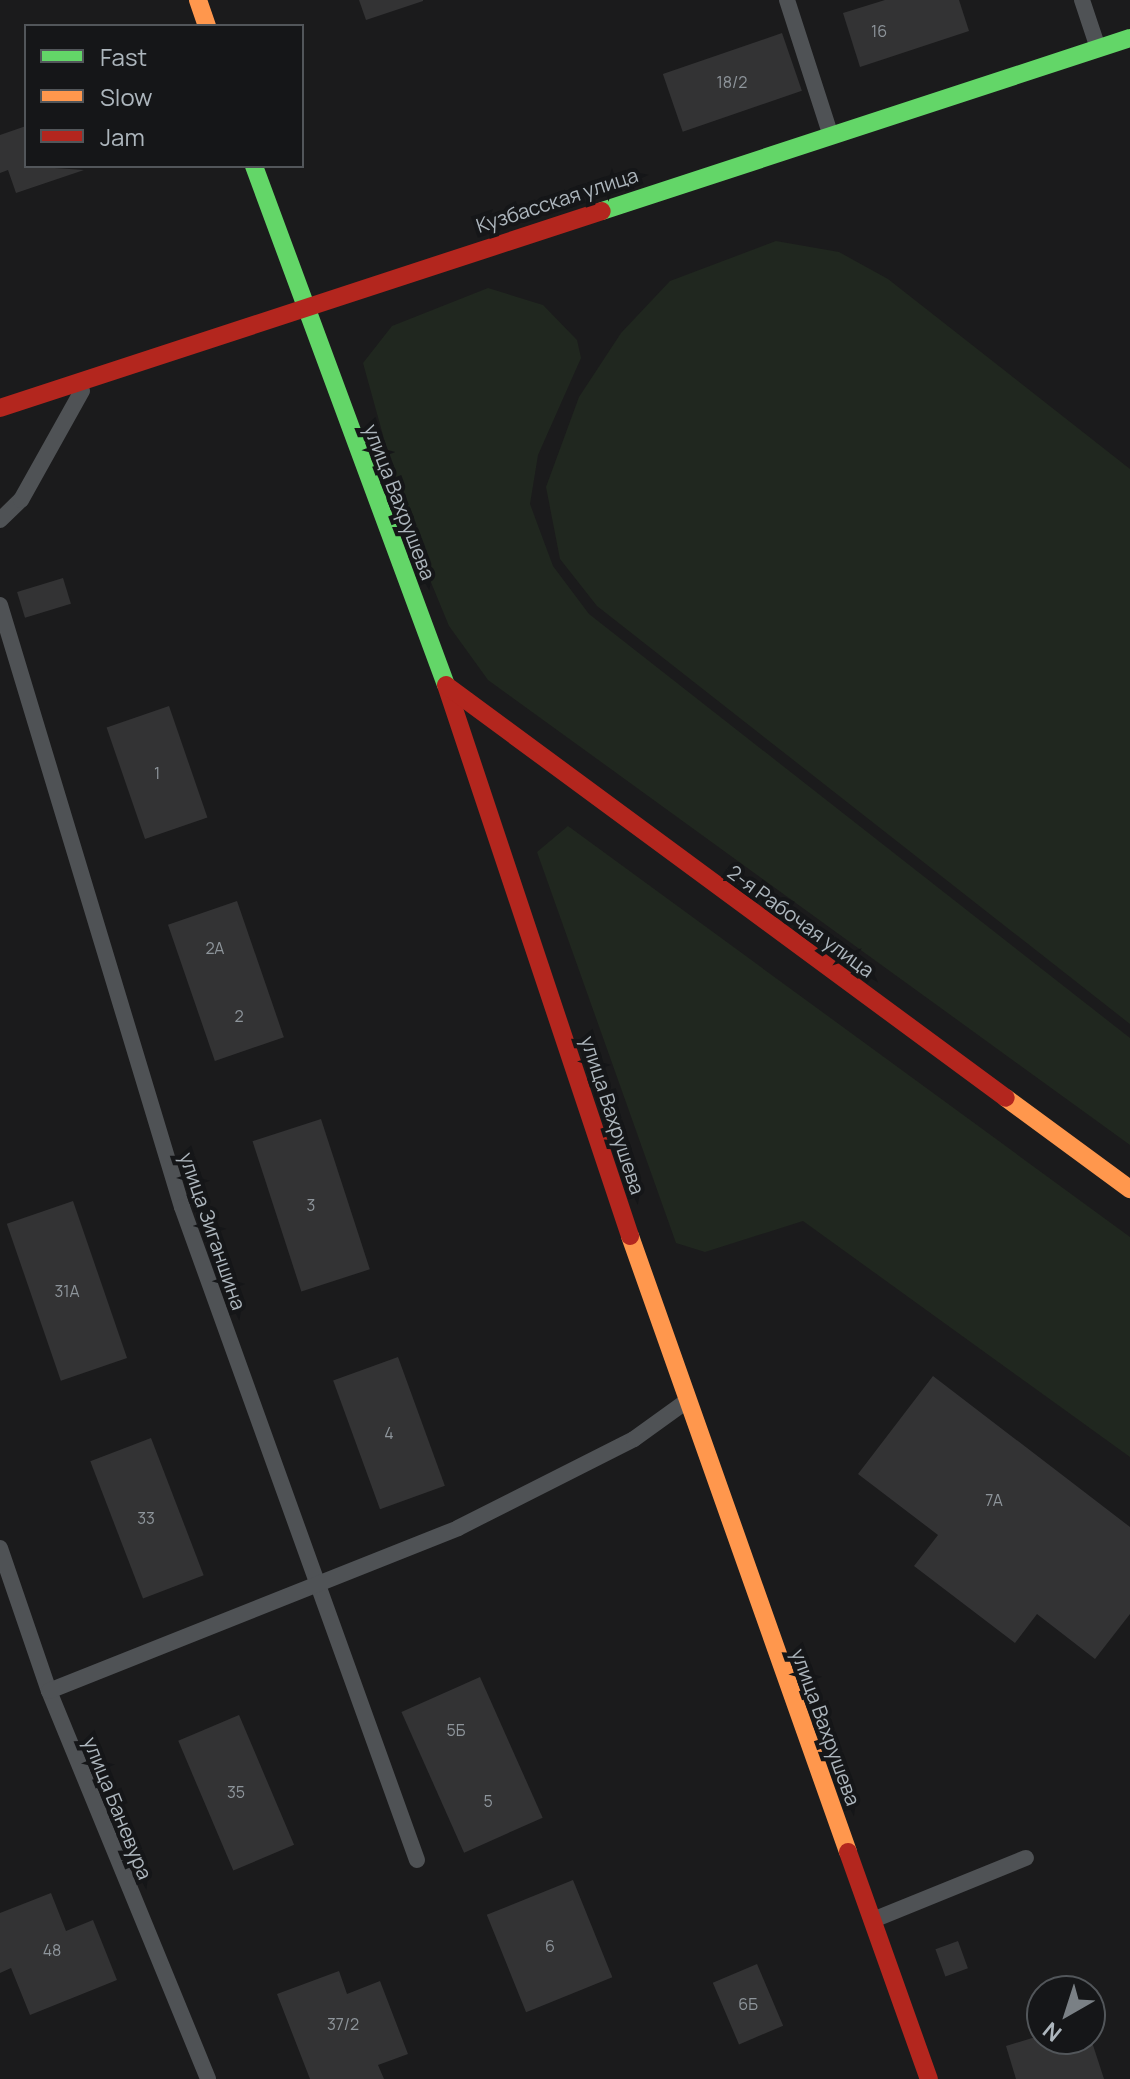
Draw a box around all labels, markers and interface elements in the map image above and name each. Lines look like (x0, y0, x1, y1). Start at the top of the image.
house number: 16 (871, 21, 887, 41)
legend (24, 24, 304, 168)
text: Fast (100, 40, 147, 73)
house number: 18/2 (717, 72, 747, 92)
text: Slow (100, 80, 153, 113)
text: Jam (100, 120, 145, 153)
street label: Кузбасская улица (473, 163, 641, 237)
street label: улица Вахрушева (359, 421, 441, 583)
house number: 1 (154, 763, 160, 783)
street label: 2-я Рабочая улица (723, 860, 879, 982)
house number: 2А (206, 938, 224, 958)
house number: 2 (234, 1006, 244, 1026)
street label: улица Вахрушева (576, 1033, 650, 1197)
street label: улица Зиганшина (175, 1149, 251, 1313)
house number: 3 (307, 1195, 315, 1215)
house number: 31А (54, 1281, 80, 1301)
house number: 4 (384, 1423, 394, 1443)
house number: 7А (985, 1490, 1003, 1510)
house number: 33 (137, 1508, 155, 1528)
street label: улица Вахрушева (786, 1645, 866, 1809)
house number: 5Б (447, 1720, 465, 1740)
street label: улица Баневура (79, 1733, 157, 1883)
house number: 35 (227, 1782, 245, 1802)
house number: 5 (483, 1791, 493, 1811)
house number: 6 (545, 1936, 555, 1956)
house number: 48 (43, 1940, 61, 1960)
north arrow (1026, 1975, 1106, 2055)
house number: 6Б (738, 1994, 758, 2014)
house number: 37/2 (327, 2014, 359, 2034)
text: N (1037, 2015, 1068, 2049)

